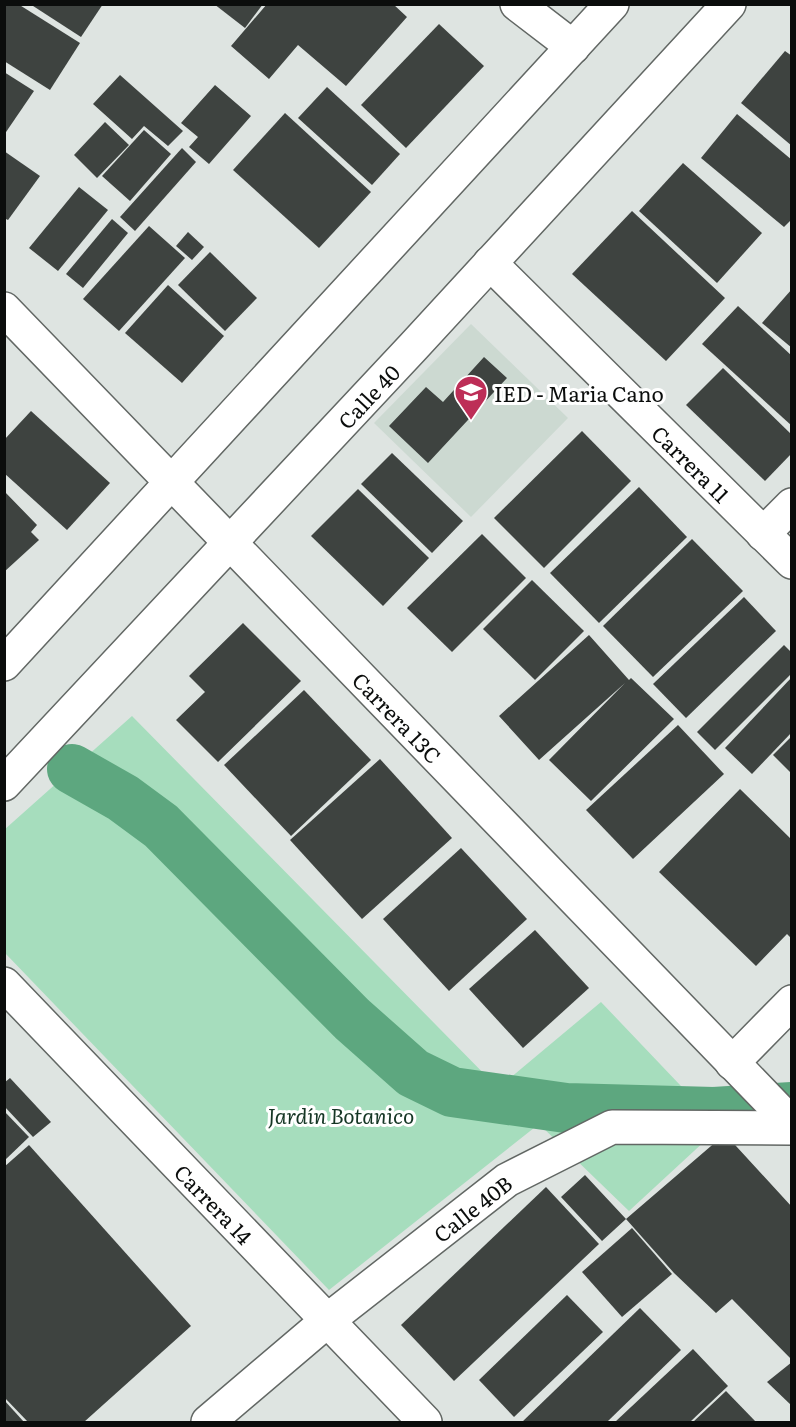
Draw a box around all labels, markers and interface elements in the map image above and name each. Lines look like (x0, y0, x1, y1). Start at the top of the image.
street label: Calle 40 (329, 356, 406, 435)
school or university icon: IED - Maria Cano (453, 374, 489, 421)
place label: IED - Maria Cano (494, 377, 664, 408)
street label: Carrera 11 (646, 417, 738, 509)
street label: Carrera 13C (347, 664, 450, 769)
park label: Jardín Botanico (268, 1099, 414, 1130)
street label: Carrera 14 (169, 1156, 261, 1251)
street label: Calle 40B (426, 1167, 518, 1248)

